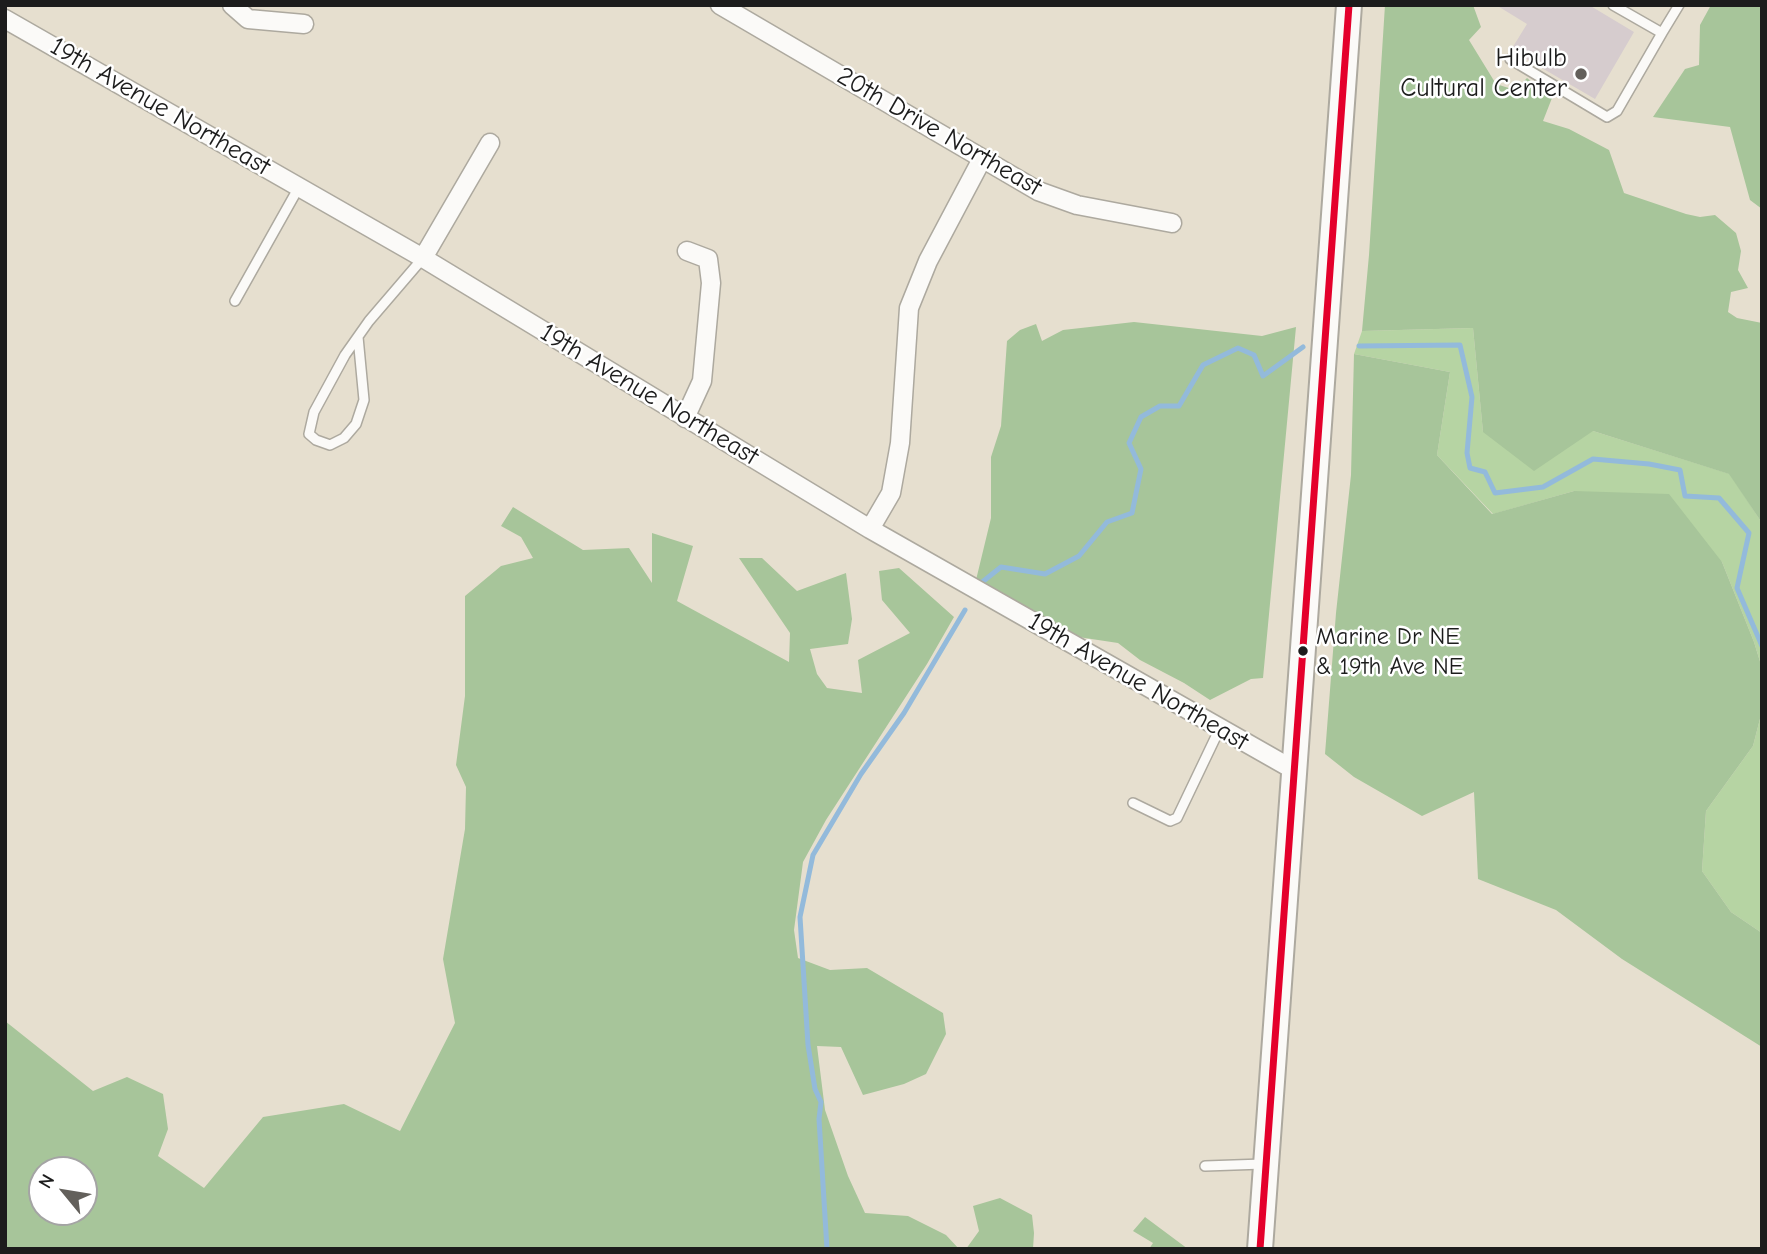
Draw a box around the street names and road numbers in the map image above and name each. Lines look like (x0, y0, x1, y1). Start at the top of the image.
street label: 19th Avenue Northeast (44, 31, 276, 183)
street label: 20th Drive Northeast (831, 61, 1047, 203)
street label: 19th Avenue Northeast (534, 317, 764, 473)
street label: 19th Avenue Northeast (1022, 606, 1254, 758)

